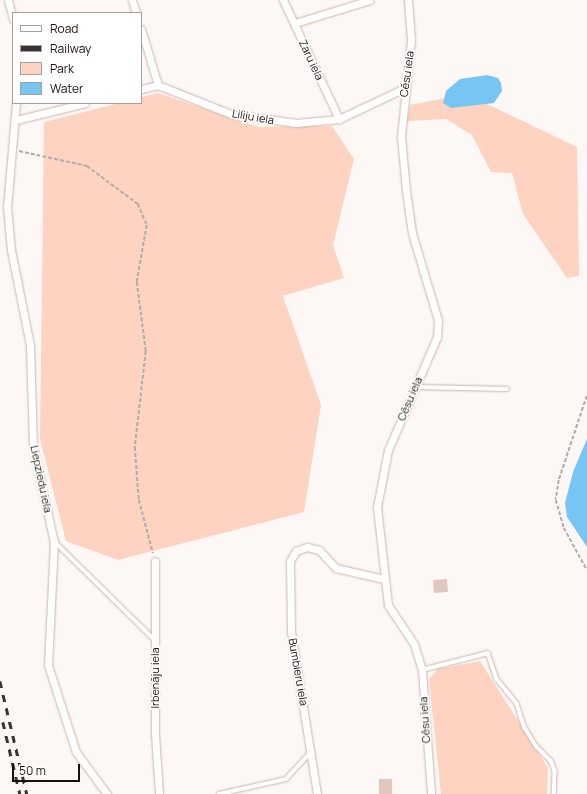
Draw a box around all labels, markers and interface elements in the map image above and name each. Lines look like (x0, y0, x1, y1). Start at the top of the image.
legend (12, 12, 142, 104)
text: Road (50, 20, 78, 37)
street label: Zaru iela (296, 38, 326, 82)
text: Railway (50, 40, 91, 57)
street label: Cēsu iela (397, 50, 417, 98)
text: Park (50, 60, 74, 77)
text: Water (50, 80, 83, 97)
street label: Liliju iela (231, 107, 275, 127)
street label: Cēsu iela (395, 375, 425, 423)
street label: Liepziedu iela (27, 444, 55, 514)
street label: Bumbieru iela (286, 637, 310, 707)
street label: Irbenāju iela (148, 647, 162, 709)
street label: Cēsu iela (417, 696, 433, 744)
scale bar (14, 756, 82, 782)
text: 50 m (19, 762, 46, 779)

